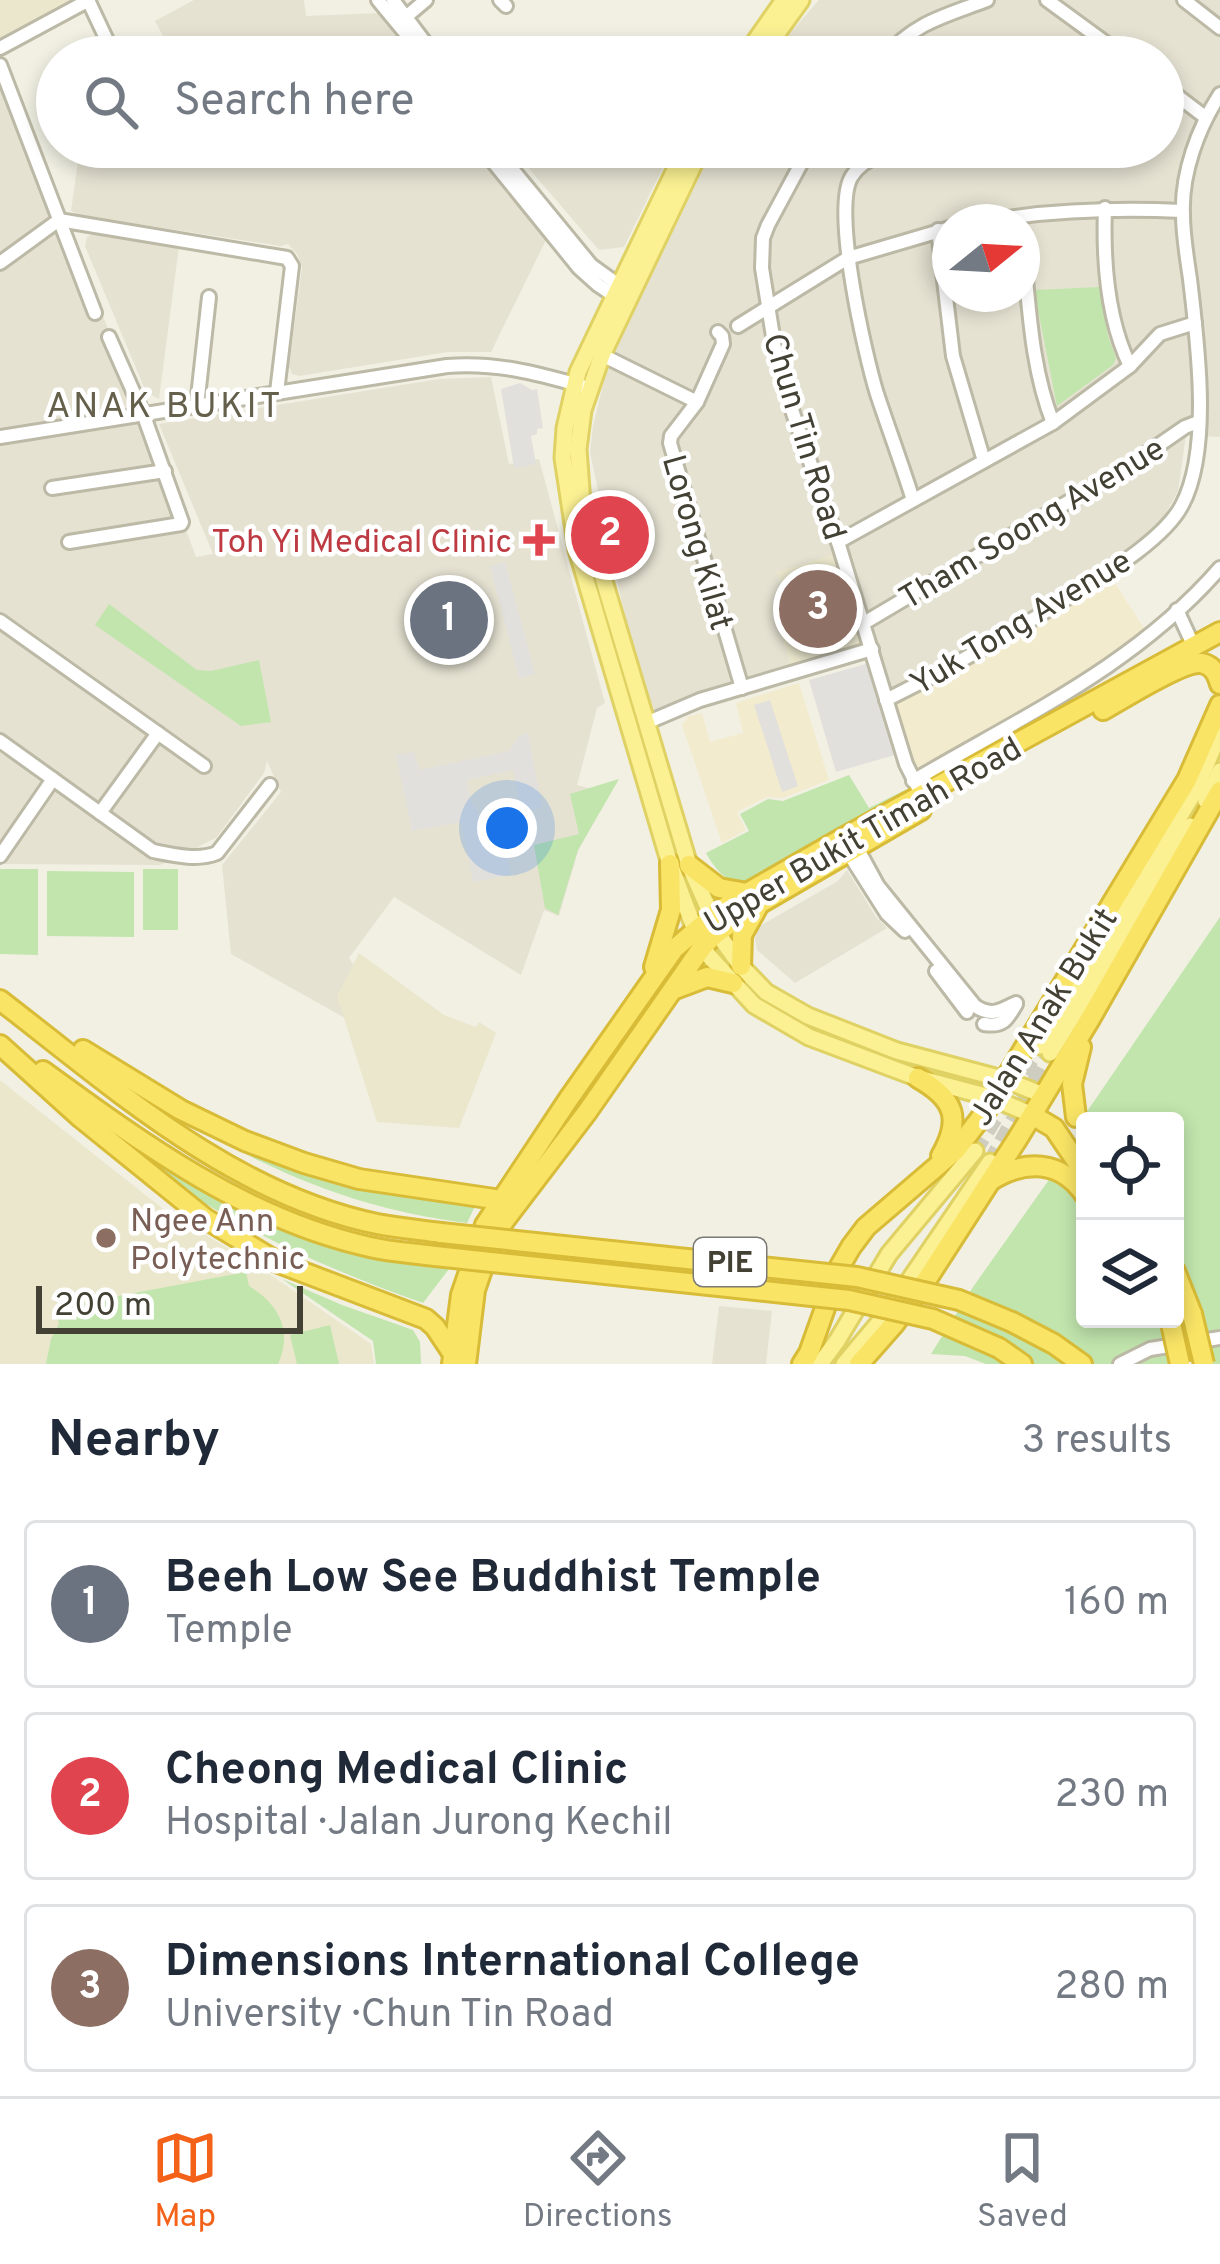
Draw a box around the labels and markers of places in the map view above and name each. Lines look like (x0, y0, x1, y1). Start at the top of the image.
pin: 2 (571, 490, 649, 580)
place label: Toh Yi Medical Clinic (211, 523, 512, 565)
marker: Toh Yi Medical Clinic (523, 524, 555, 556)
pin: 3 (779, 564, 857, 654)
pin: 1 (410, 575, 488, 665)
place label: Ngee Ann Polytechnic (130, 1202, 305, 1282)
marker: Ngee Ann Polytechnic (93, 1225, 119, 1251)

